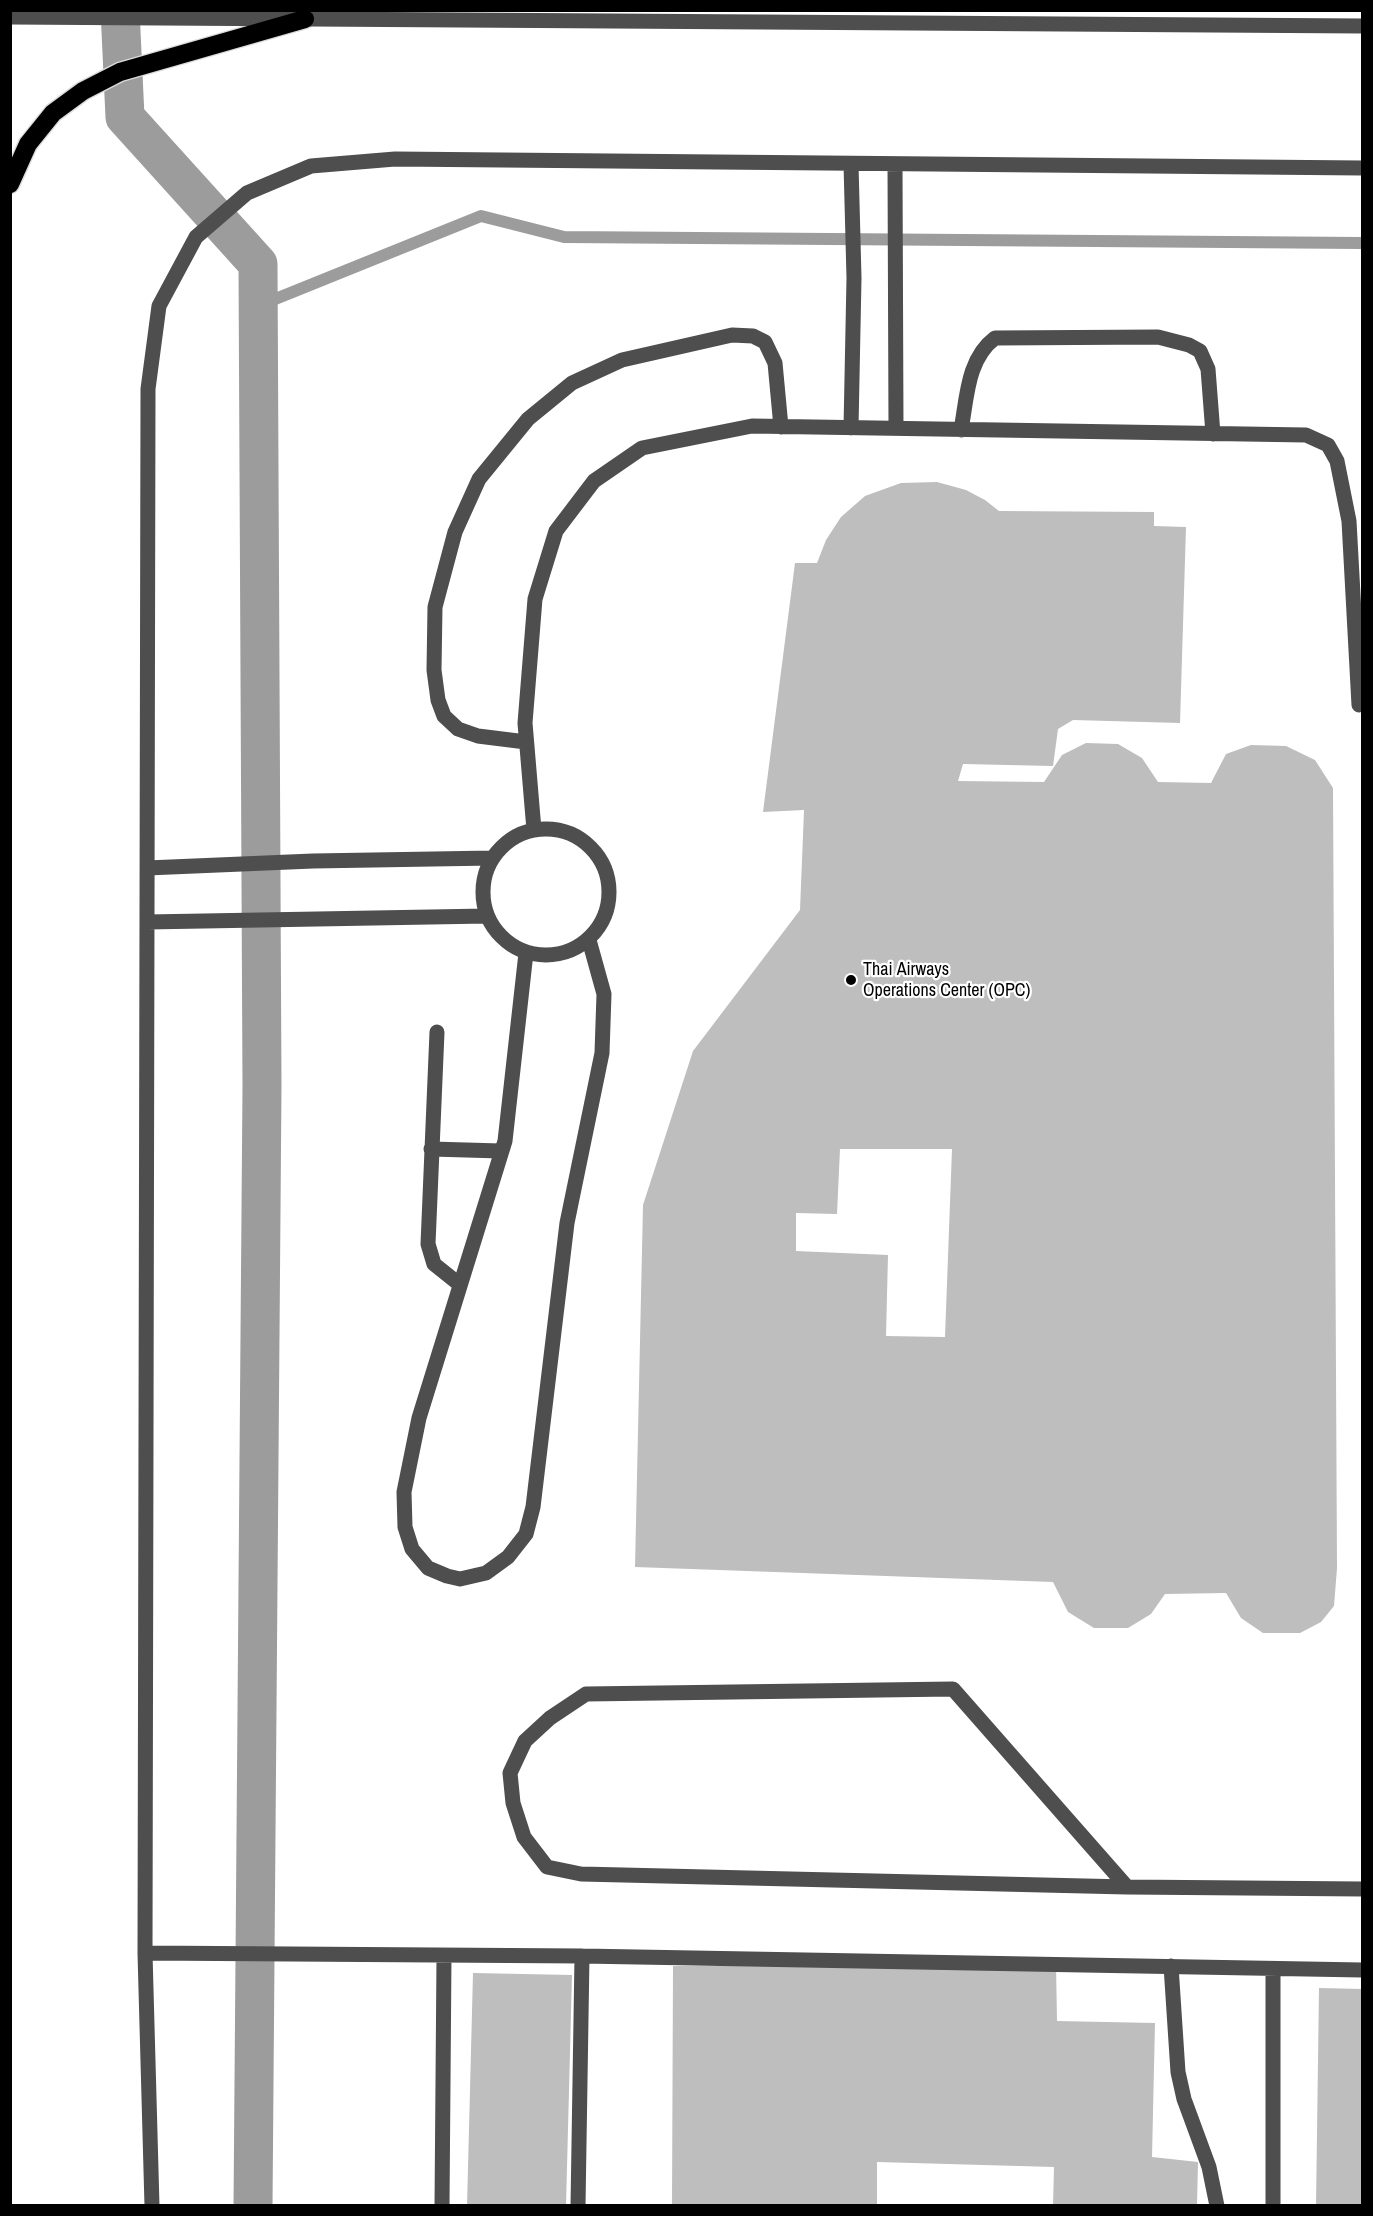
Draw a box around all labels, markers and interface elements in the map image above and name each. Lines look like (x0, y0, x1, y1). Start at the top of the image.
place label: Thai Airways Operations Center (OPC) (863, 959, 1030, 1002)
marker: Thai Airways Operations Center (OPC) (844, 973, 858, 987)

